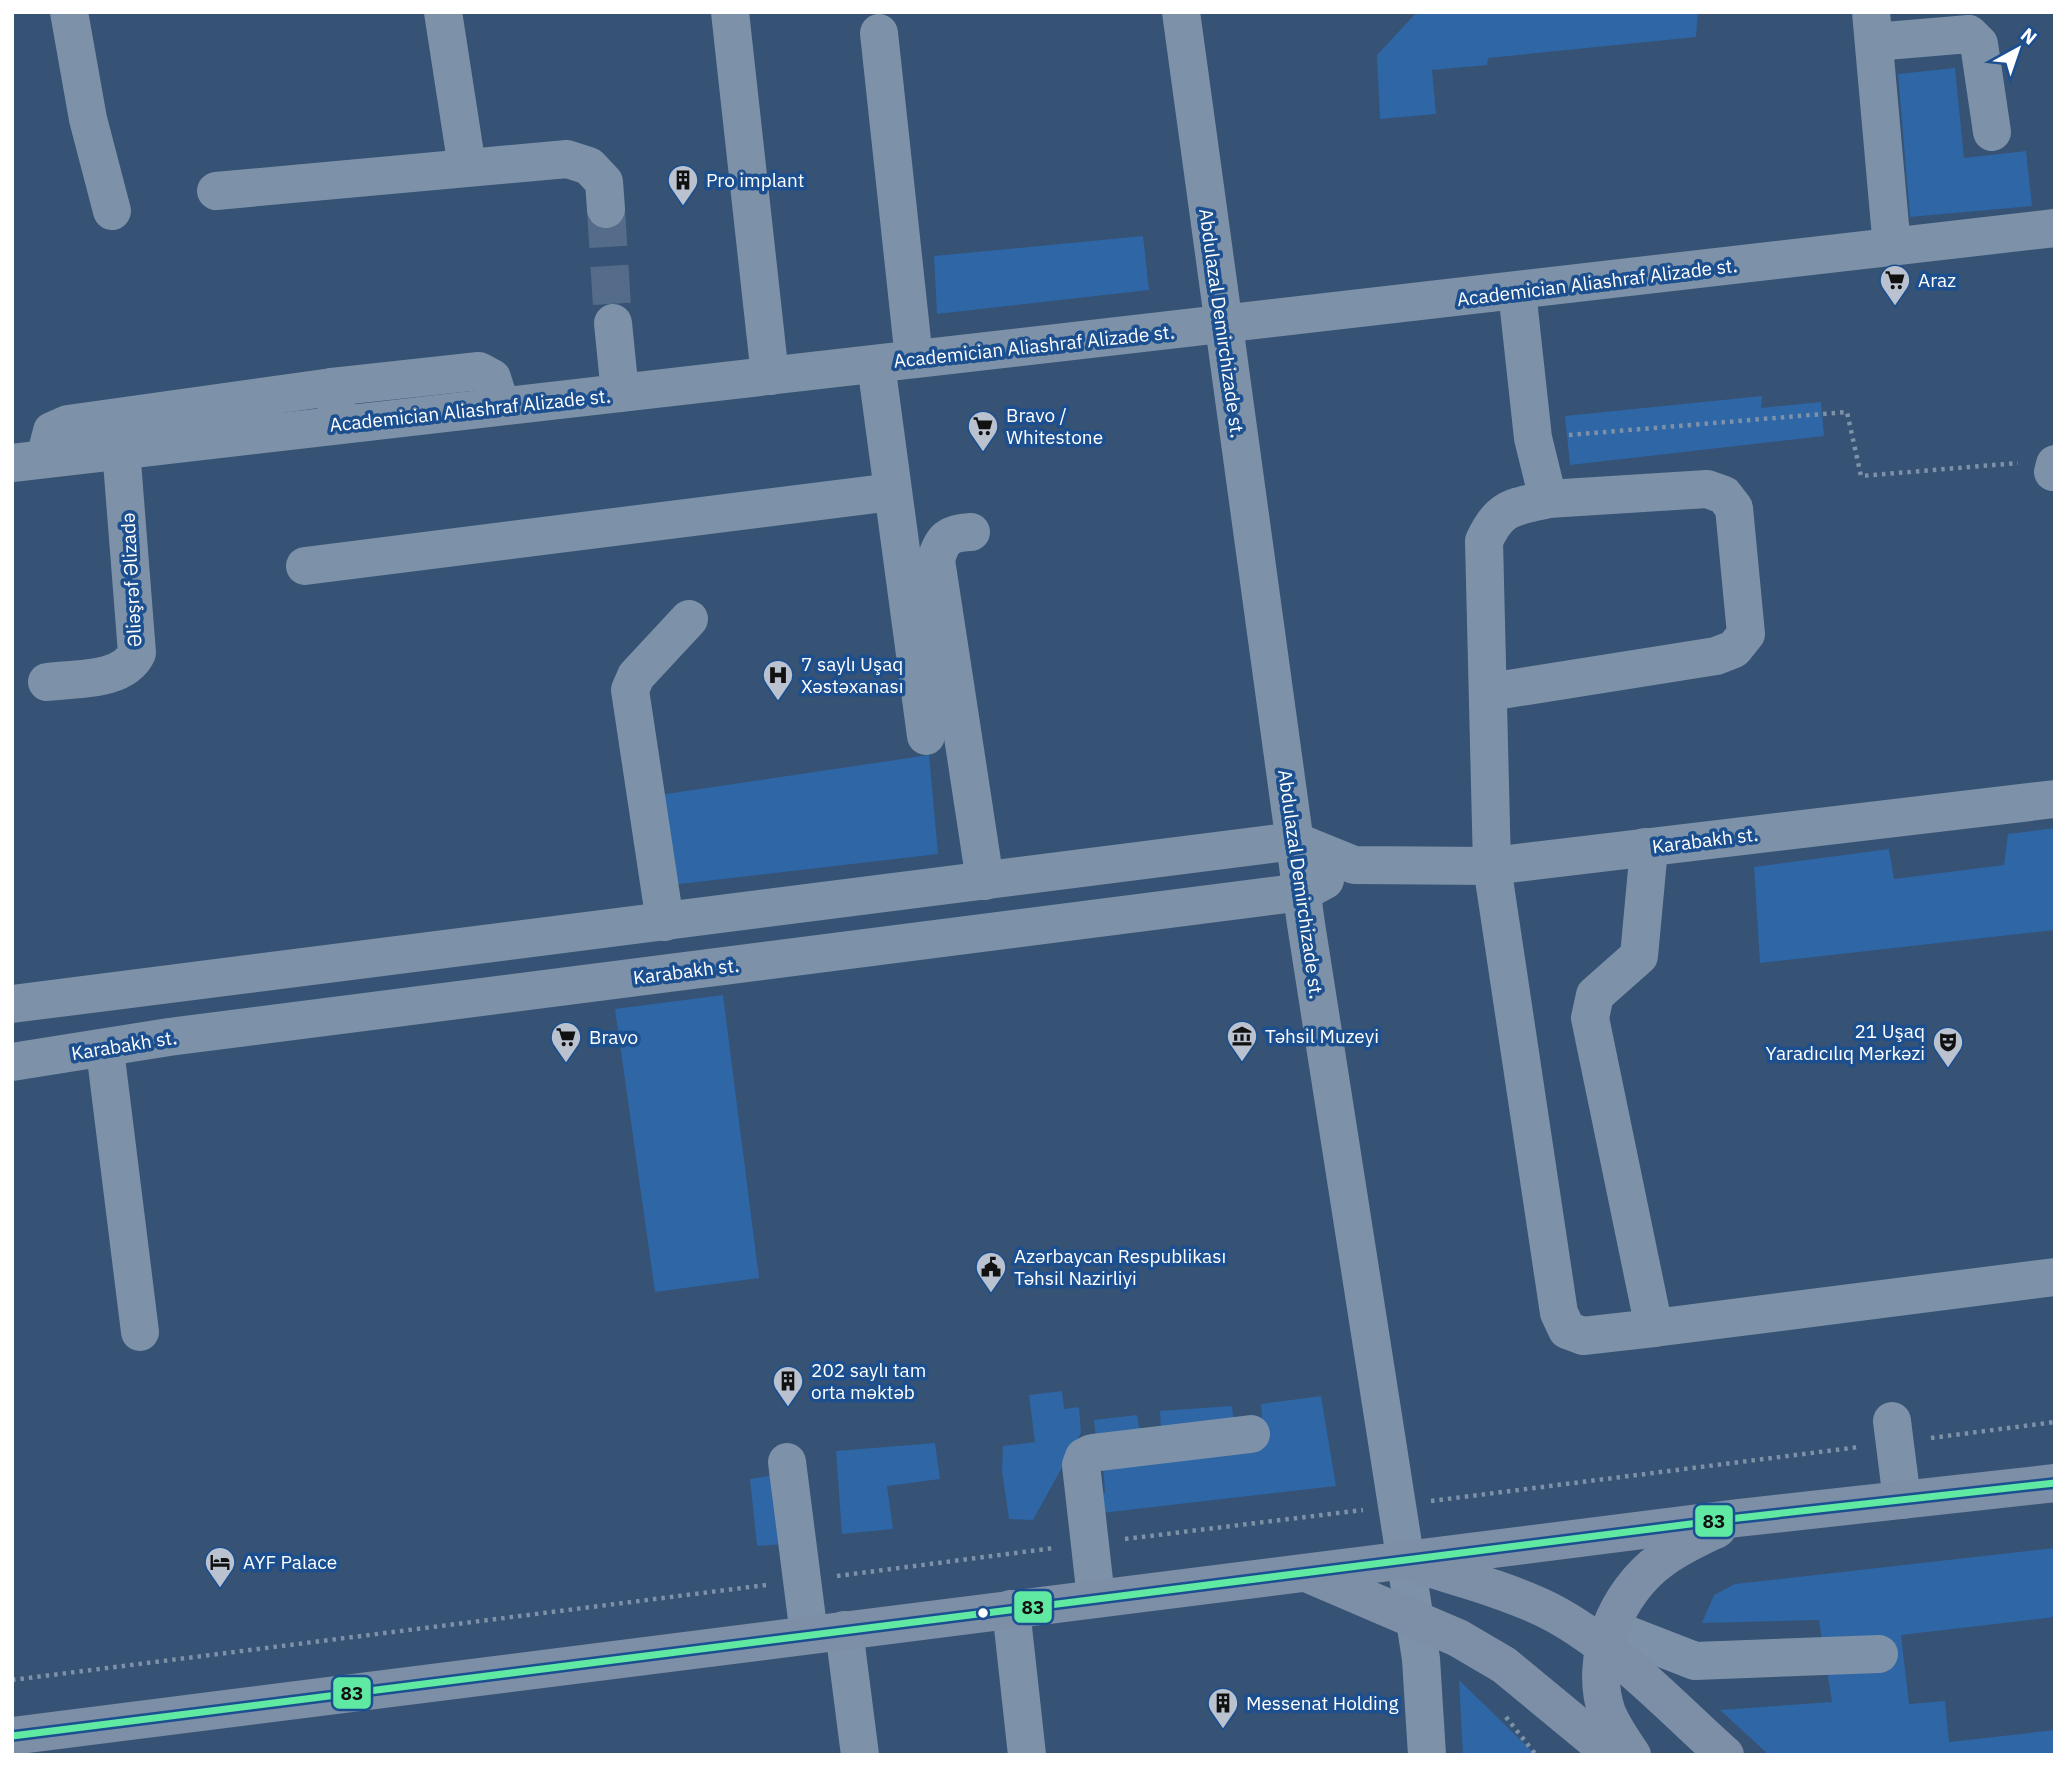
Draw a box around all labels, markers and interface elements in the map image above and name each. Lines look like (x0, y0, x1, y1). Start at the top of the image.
north arrow (1983, 14, 2053, 84)
text: N (2016, 22, 2042, 50)
building icon: Pro implant (666, 163, 700, 207)
place label: Pro implant (706, 168, 804, 192)
street label: Abdulazal Demirchizade st. (1194, 207, 1250, 439)
street label: Academician Aliashraf Alizade st. (1455, 253, 1739, 311)
supermarket icon: Araz (1878, 263, 1912, 307)
place label: Araz (1918, 268, 1956, 292)
street label: Academician Aliashraf Alizade st. (892, 319, 1176, 373)
street label: Academician Aliashraf Alizade st. (328, 383, 612, 437)
place label: Bravo / Whitestone (1006, 403, 1103, 449)
supermarket icon: Bravo / Whitestone (966, 409, 1000, 453)
street label: Əliəşrəf Əlizadə (115, 512, 147, 648)
place label: 7 saylı Uşaq Xəstəxanası (801, 652, 903, 698)
hospital icon: 7 saylı Uşaq Xəstəxanası (761, 658, 795, 702)
street label: Abdulazal Demirchizade st. (1273, 768, 1329, 1000)
street label: Karabakh st. (1651, 822, 1759, 858)
street label: Karabakh st. (632, 953, 740, 989)
museum icon: Təhsil Muzeyi (1225, 1019, 1259, 1063)
place label: 21 Uşaq Yaradıcılıq Mərkəzi (1766, 1019, 1925, 1065)
supermarket icon: Bravo (549, 1020, 583, 1064)
place label: Təhsil Muzeyi (1265, 1024, 1379, 1048)
street label: Karabakh st. (70, 1025, 178, 1065)
place label: Bravo (589, 1025, 638, 1049)
theatre icon: 21 Uşaq Yaradıcılıq Mərkəzi (1931, 1025, 1965, 1069)
place label: Azərbaycan Respublikası Təhsil Nazirliyi (1014, 1244, 1226, 1290)
public building icon: Azərbaycan Respublikası Təhsil Nazirliyi (974, 1250, 1008, 1294)
place label: 202 saylı tam orta məktəb (811, 1358, 926, 1404)
building icon: 202 saylı tam orta məktəb (771, 1364, 805, 1408)
line badge: 83 (1694, 1504, 1734, 1538)
text: 83 (1703, 1509, 1725, 1533)
hotel icon: AYF Palace (203, 1545, 237, 1589)
place label: AYF Palace (243, 1550, 337, 1574)
line badge: 83 (1013, 1590, 1053, 1624)
text: 83 (1022, 1595, 1044, 1619)
unlabelled marker (976, 1606, 990, 1620)
line badge: 83 (332, 1676, 372, 1710)
text: 83 (341, 1681, 363, 1705)
building icon: Messenat Holding (1206, 1686, 1240, 1730)
place label: Messenat Holding (1246, 1691, 1399, 1715)

